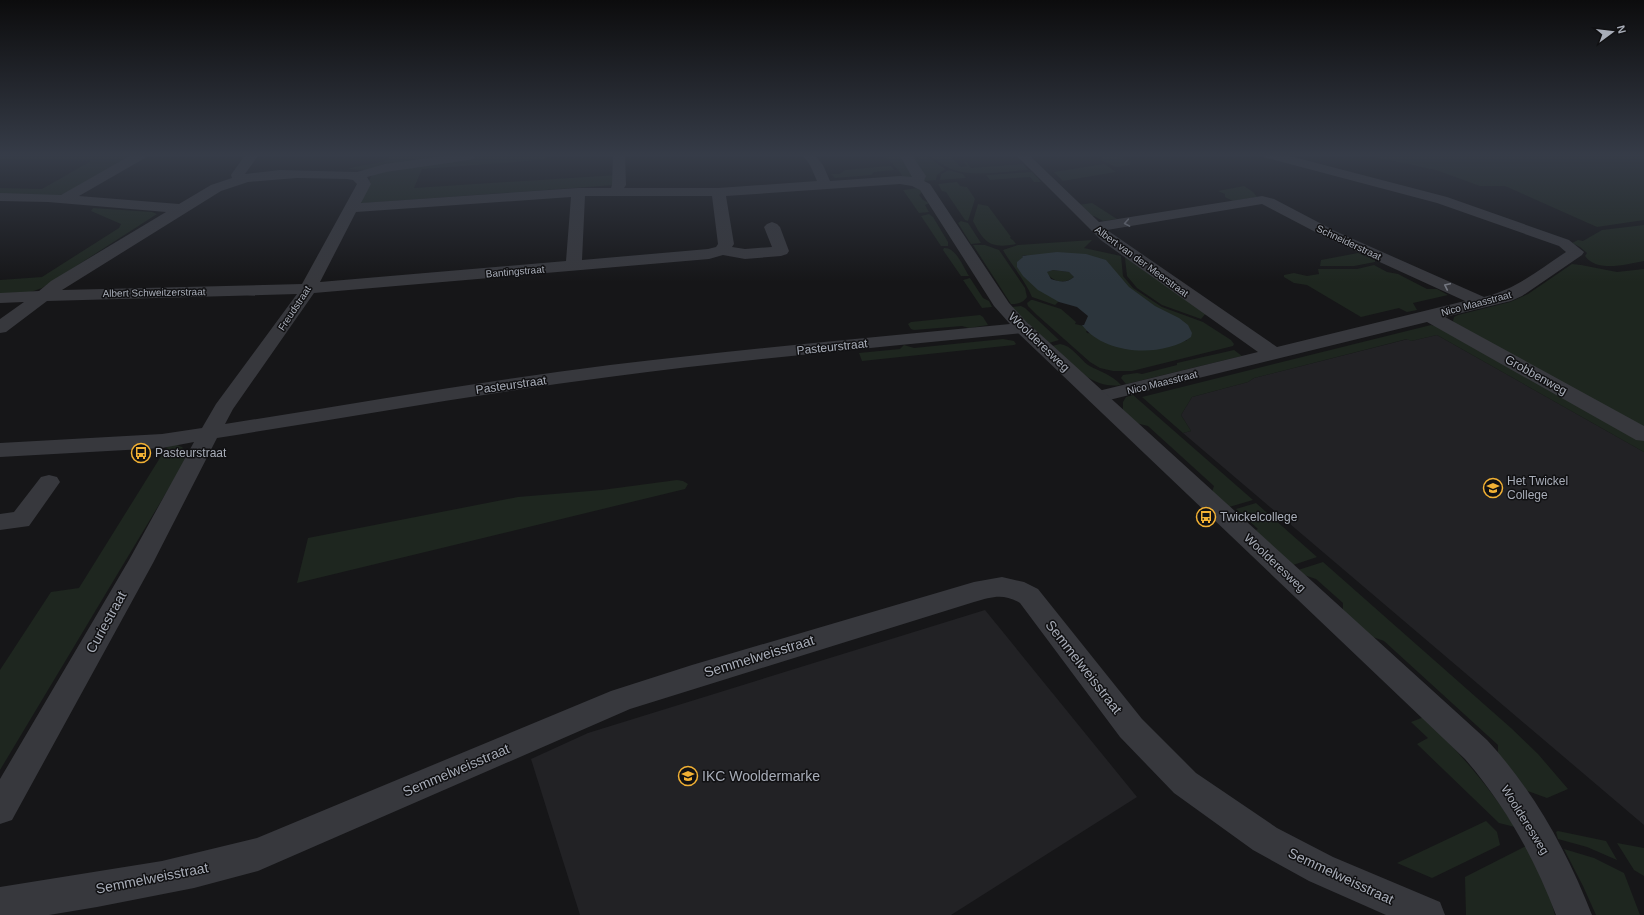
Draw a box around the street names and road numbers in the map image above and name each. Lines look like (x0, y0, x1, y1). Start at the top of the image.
street label: Schneiderstraat (1315, 223, 1383, 262)
street label: Albert van der Meerstraat (1093, 224, 1191, 299)
street label: Bantingstraat (485, 263, 545, 280)
street label: Freudstraat (276, 284, 313, 333)
street label: Albert Schweitzerstraat (103, 286, 206, 299)
street label: Nico Maasstraat (1440, 289, 1513, 318)
street label: Woolderesweg (1006, 309, 1072, 375)
street label: Pasteurstraat (796, 336, 869, 358)
street label: Grobbenweg (1503, 352, 1569, 398)
street label: Nico Maasstraat (1126, 368, 1199, 397)
street label: Pasteurstraat (475, 373, 548, 397)
street label: Woolderesweg (1241, 531, 1309, 595)
street label: Curiestraat (82, 588, 130, 656)
street label: Semmelweisstraat (1042, 617, 1126, 717)
street label: Semmelweisstraat (702, 632, 816, 680)
street label: Semmelweisstraat (400, 740, 512, 800)
street label: Woolderesweg (1498, 783, 1552, 857)
street label: Semmelweisstraat (1286, 845, 1396, 907)
street label: Semmelweisstraat (94, 859, 210, 897)

